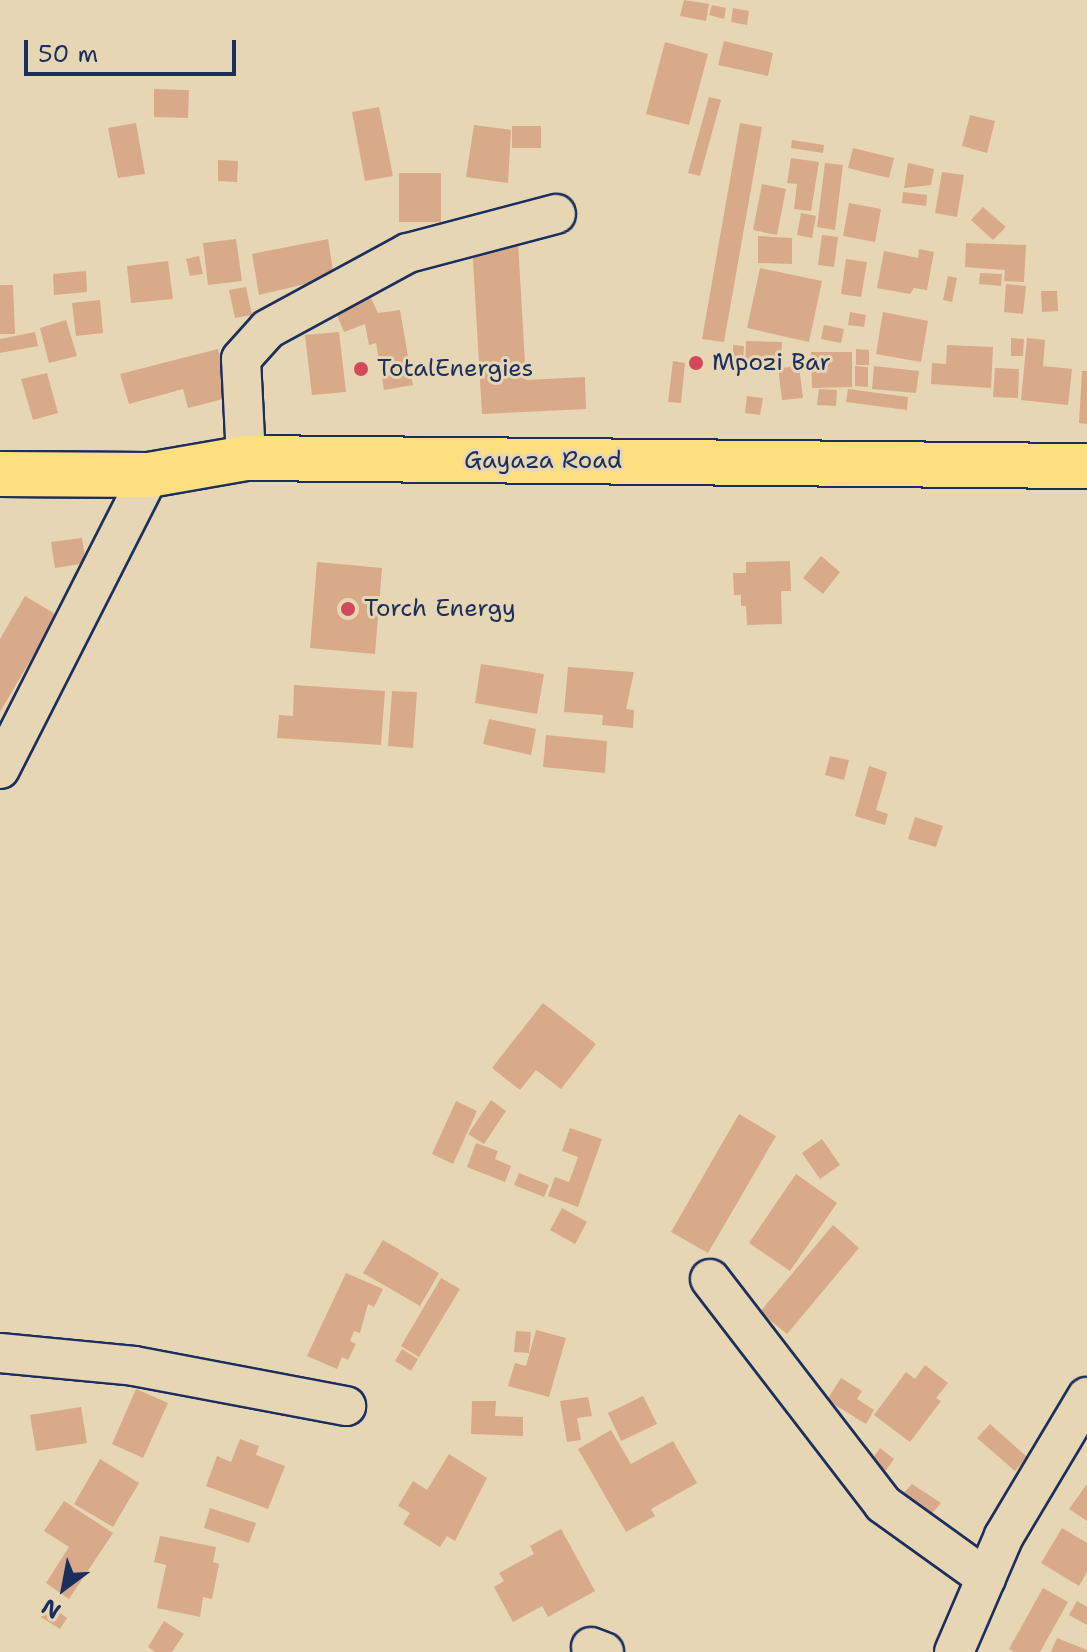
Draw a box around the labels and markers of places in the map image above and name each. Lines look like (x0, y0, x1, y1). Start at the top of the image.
place label: Mpozi Bar (712, 349, 831, 377)
marker: Mpozi Bar (687, 354, 705, 372)
place label: TotalEnergies (377, 355, 533, 383)
marker: TotalEnergies (352, 360, 370, 378)
place label: Torch Energy (364, 595, 516, 623)
marker: Torch Energy (339, 600, 357, 618)

